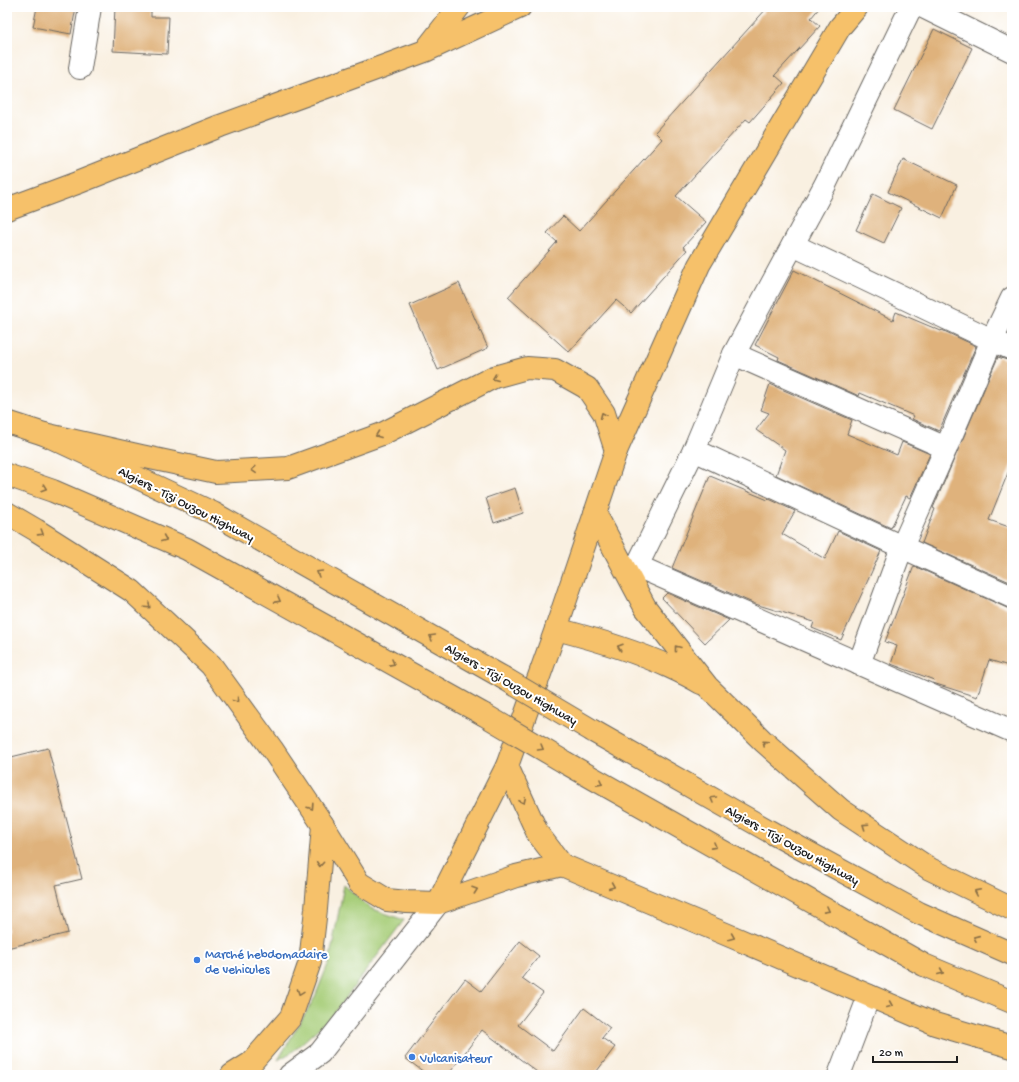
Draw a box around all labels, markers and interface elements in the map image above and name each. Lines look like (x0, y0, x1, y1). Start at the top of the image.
one-way arrow (491, 373, 498, 381)
one-way arrow (600, 411, 608, 419)
one-way arrow (375, 431, 382, 439)
street label: Algiers - Tizi Ouzou Highway (115, 464, 257, 546)
one-way arrow (251, 466, 257, 474)
one-way arrow (40, 483, 47, 492)
one-way arrow (36, 528, 43, 535)
one-way arrow (159, 534, 167, 542)
one-way arrow (316, 570, 323, 577)
one-way arrow (274, 595, 281, 602)
one-way arrow (143, 601, 151, 608)
one-way arrow (429, 634, 436, 641)
street label: Algiers - Tizi Ouzou Highway (442, 641, 580, 730)
one-way arrow (617, 644, 624, 652)
one-way arrow (675, 645, 682, 652)
one-way arrow (388, 659, 395, 666)
one-way arrow (232, 696, 239, 703)
one-way arrow (762, 740, 770, 748)
one-way arrow (537, 744, 544, 751)
one-way arrow (596, 778, 603, 785)
one-way arrow (518, 797, 526, 804)
one-way arrow (710, 797, 717, 804)
one-way arrow (306, 803, 313, 810)
street label: Algiers - Tizi Ouzou Highway (722, 803, 862, 890)
one-way arrow (863, 824, 870, 831)
one-way arrow (710, 842, 717, 849)
one-way arrow (315, 861, 324, 867)
one-way arrow (608, 881, 616, 889)
one-way arrow (472, 886, 479, 895)
one-way arrow (974, 889, 981, 897)
one-way arrow (823, 906, 830, 913)
one-way arrow (729, 932, 736, 940)
one-way arrow (973, 935, 981, 943)
place label: Marché hebdomadaire de vehicules (205, 948, 328, 978)
marker: Marché hebdomadaire de vehicules (192, 955, 202, 965)
one-way arrow (937, 967, 945, 975)
one-way arrow (296, 988, 304, 995)
one-way arrow (886, 1000, 894, 1008)
scale bar (873, 1038, 957, 1064)
text: 20 m (879, 1047, 904, 1061)
marker: Vulcanisateur (407, 1052, 417, 1062)
place label: Vulcanisateur (419, 1052, 493, 1067)

